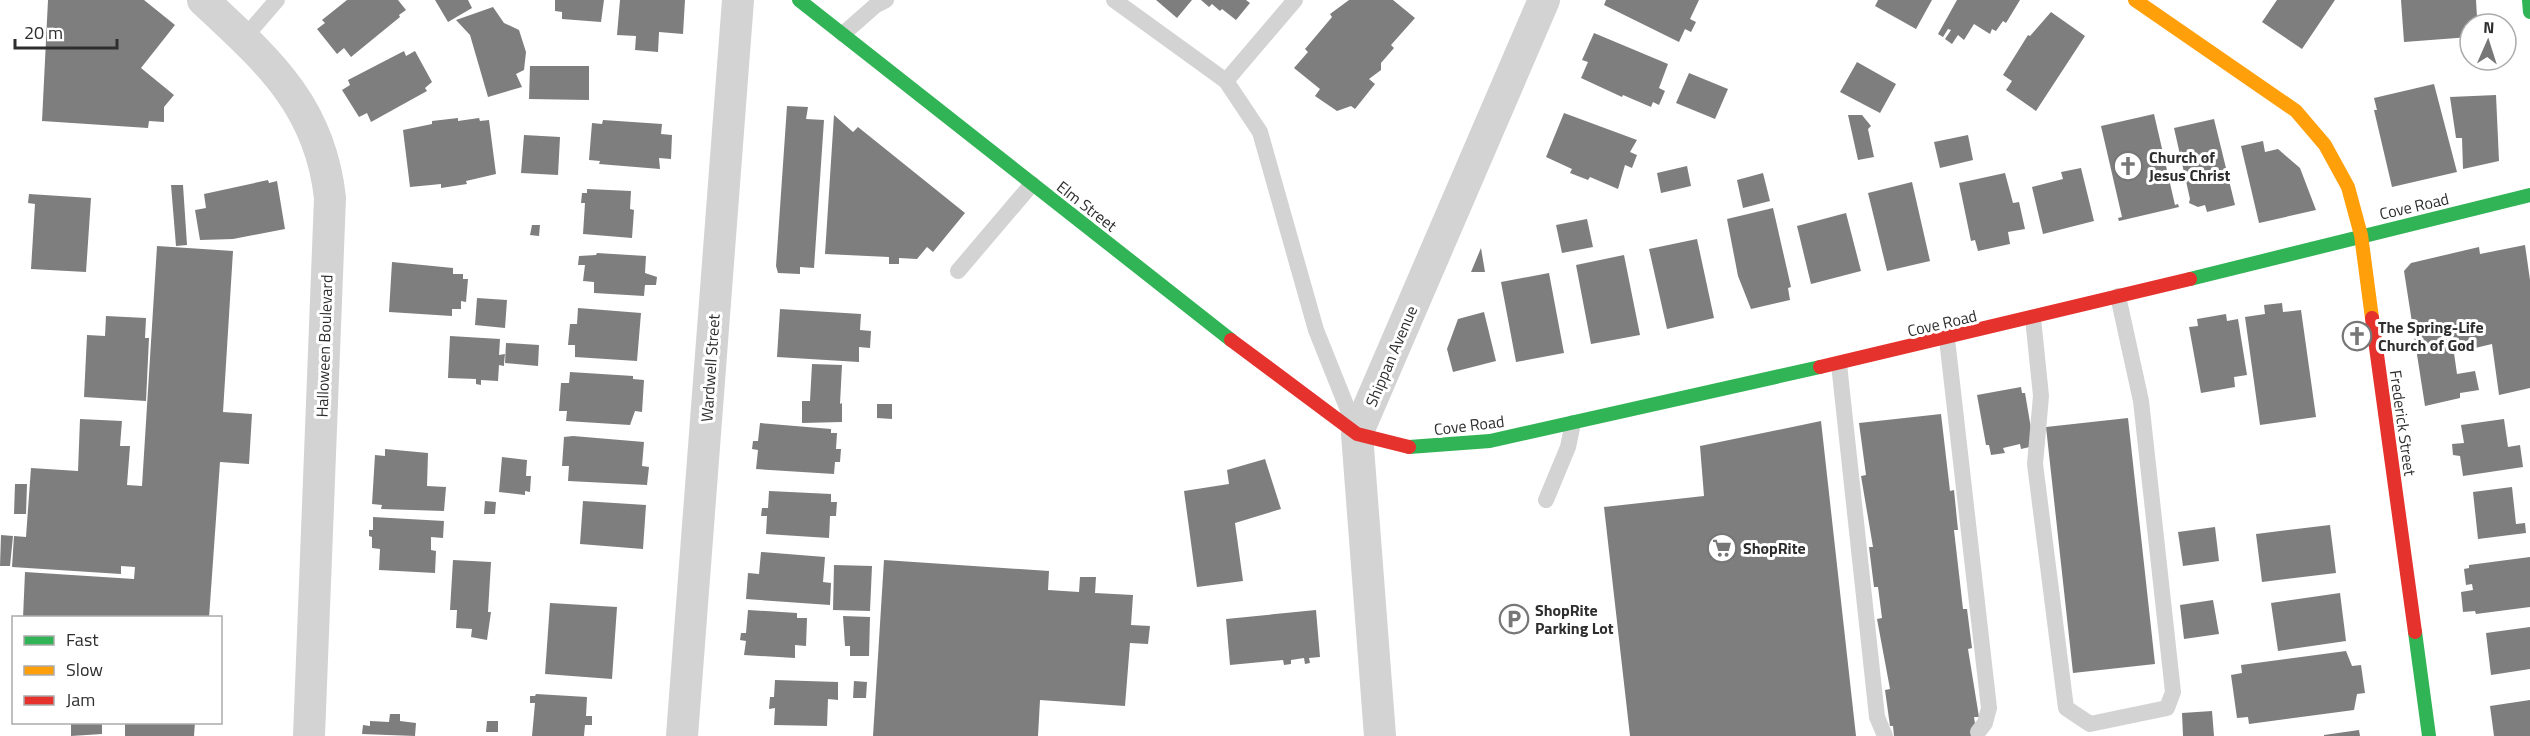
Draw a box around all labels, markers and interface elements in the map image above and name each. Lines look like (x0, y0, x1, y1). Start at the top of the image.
scale bar (15, 12, 117, 50)
north arrow (2458, 12, 2518, 72)
text: N (2483, 15, 2495, 39)
text: 20 m (24, 19, 63, 46)
place label: Church of Jesus Christ (2149, 145, 2231, 187)
church icon: Church of Jesus Christ (2112, 150, 2144, 182)
street label: Elm Street (1052, 175, 1123, 237)
street label: Cove Road (2377, 186, 2451, 226)
street label: Halloween Boulevard (310, 274, 338, 418)
street label: Shippan Avenue (1359, 302, 1423, 410)
street label: Cove Road (1905, 303, 1979, 343)
street label: Wardwell Street (694, 313, 726, 423)
place label: The Spring-Life Church of God (2378, 315, 2484, 357)
church icon: The Spring-Life Church of God (2341, 320, 2373, 352)
street label: Frederick Street (2384, 369, 2422, 478)
street label: Cove Road (1432, 409, 1506, 441)
supermarket icon: ShopRite (1706, 532, 1738, 564)
place label: ShopRite (1743, 536, 1806, 560)
place label: ShopRite Parking Lot (1535, 598, 1614, 640)
parking icon: ShopRite Parking Lot (1498, 603, 1530, 635)
legend (12, 616, 222, 724)
text: Fast (66, 626, 99, 653)
text: Slow (66, 656, 103, 683)
text: Jam (66, 686, 95, 713)

